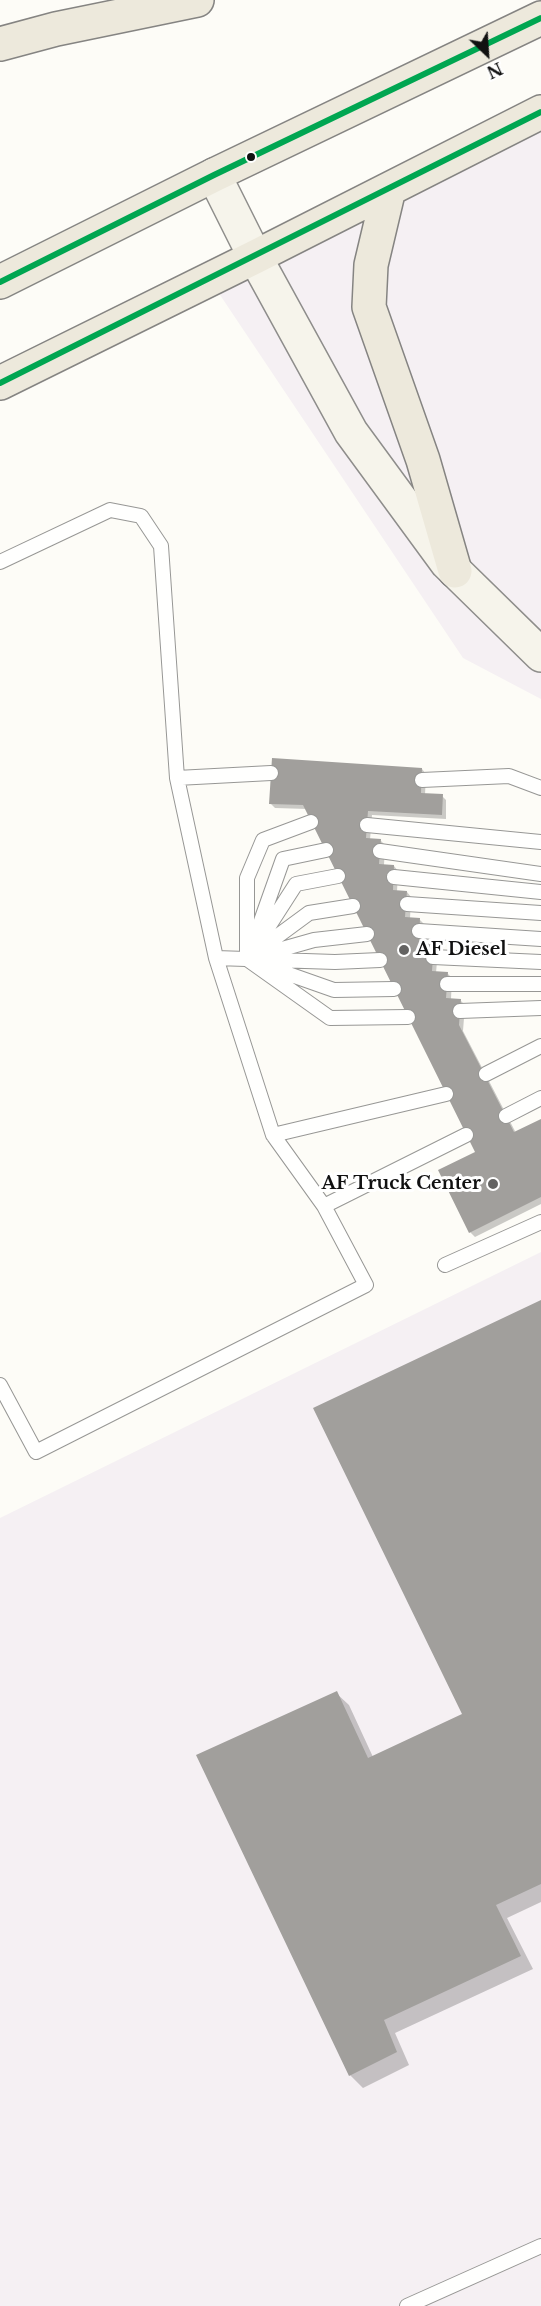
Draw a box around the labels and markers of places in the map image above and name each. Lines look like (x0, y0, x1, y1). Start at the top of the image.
unlabelled marker (245, 151, 257, 163)
place label: AF Diesel (416, 939, 507, 961)
marker: AF Diesel (397, 943, 411, 957)
place label: AF Truck Center (322, 1173, 481, 1195)
marker: AF Truck Center (486, 1177, 500, 1191)

